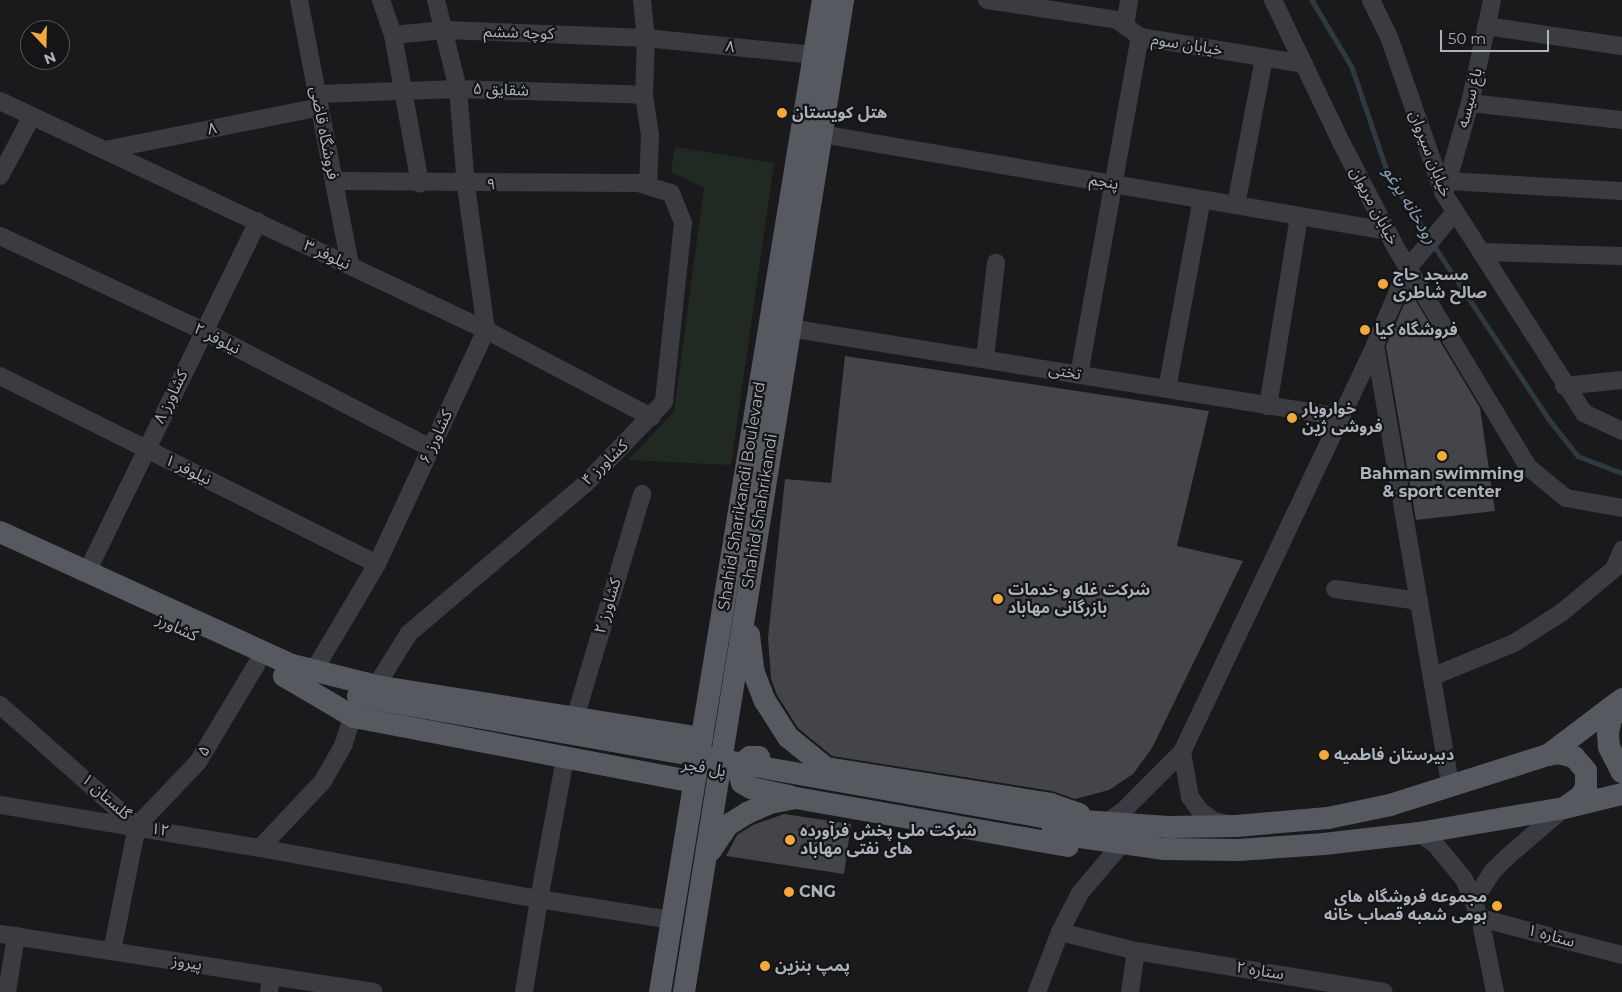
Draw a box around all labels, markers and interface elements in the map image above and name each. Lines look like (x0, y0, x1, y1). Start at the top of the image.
north arrow (20, 20, 70, 70)
scale bar (1442, 20, 1551, 52)
street label: کوچه ششم (483, 22, 555, 44)
text: 50 m (1448, 29, 1486, 48)
street label: خیابان سوم (1150, 30, 1224, 60)
street label: ۸ (724, 37, 736, 57)
text: N (42, 48, 59, 68)
street label: باغ سیسه (1453, 66, 1487, 130)
street label: شقایق ۵ (473, 79, 529, 101)
street label: فروشگاه قاضی (306, 85, 342, 181)
place label: هتل کویستان (792, 103, 887, 123)
marker: هتل کویستان (776, 107, 788, 119)
street label: خیابان سیروان (1405, 108, 1455, 200)
street label: ۸ (206, 119, 218, 139)
water label: رودخانه یرغو (1378, 162, 1442, 248)
street label: خیابان مریوان (1345, 164, 1403, 248)
street label: پنجم (1088, 170, 1120, 194)
street label: ۹ (486, 174, 496, 194)
street label: نیلوفر ۳ (301, 236, 353, 274)
place label: مسجد حاج صالح شاطری (1393, 265, 1487, 303)
marker: مسجد حاج صالح شاطری (1377, 278, 1389, 290)
street label: نیلوفر ۲ (191, 319, 243, 359)
place label: فروشگاه کیا (1375, 320, 1458, 340)
marker: فروشگاه کیا (1359, 324, 1371, 336)
street label: تختی (1047, 360, 1083, 384)
street label: کشاورز ۸ (150, 367, 192, 427)
street label: Shahid Sharikandi Boulevard (714, 380, 770, 612)
place label: خواروبار فروشی ژین (1302, 399, 1382, 437)
street label: کشاورز ۶ (415, 407, 457, 467)
marker: خواروبار فروشی ژین (1286, 412, 1298, 424)
street label: Shahid Shahrikandi (738, 432, 782, 590)
street label: کشاورز ۴ (578, 436, 632, 490)
marker: Bahman swimming & sport center (1436, 450, 1448, 462)
street label: نیلوفر ۱ (162, 451, 214, 489)
place label: Bahman swimming & sport center (1360, 464, 1524, 502)
street label: کشاورز ۲ (590, 576, 626, 636)
place label: شرکت غله و خدمات بازرگانی مهاباد (1008, 580, 1150, 618)
marker: شرکت غله و خدمات بازرگانی مهاباد (992, 593, 1004, 605)
street label: کشاورز (153, 610, 201, 646)
street label: ۵ (193, 742, 215, 760)
place label: دبیرستان فاطمیه (1334, 745, 1454, 765)
marker: دبیرستان فاطمیه (1318, 749, 1330, 761)
street label: پل فجر (681, 755, 727, 781)
street label: گلستان ۱ (77, 770, 135, 824)
street label: ۱۲ (149, 819, 171, 841)
place label: شرکت ملی پخش فرآورده های نفتی مهاباد (800, 821, 977, 859)
marker: شرکت ملی پخش فرآورده های نفتی مهاباد (784, 834, 796, 846)
place label: CNG (799, 882, 836, 902)
marker: CNG (783, 886, 795, 898)
place label: مجموعه فروشگاه های بومی شعبه قصاب خانه (1324, 887, 1487, 925)
marker: مجموعه فروشگاه های بومی شعبه قصاب خانه (1491, 900, 1503, 912)
street label: ستاره ۱ (1525, 920, 1577, 952)
street label: پیروز (171, 951, 203, 975)
place label: پمپ بنزین (775, 956, 850, 976)
street label: ستاره ۲ (1235, 958, 1285, 984)
marker: پمپ بنزین (759, 960, 771, 972)

